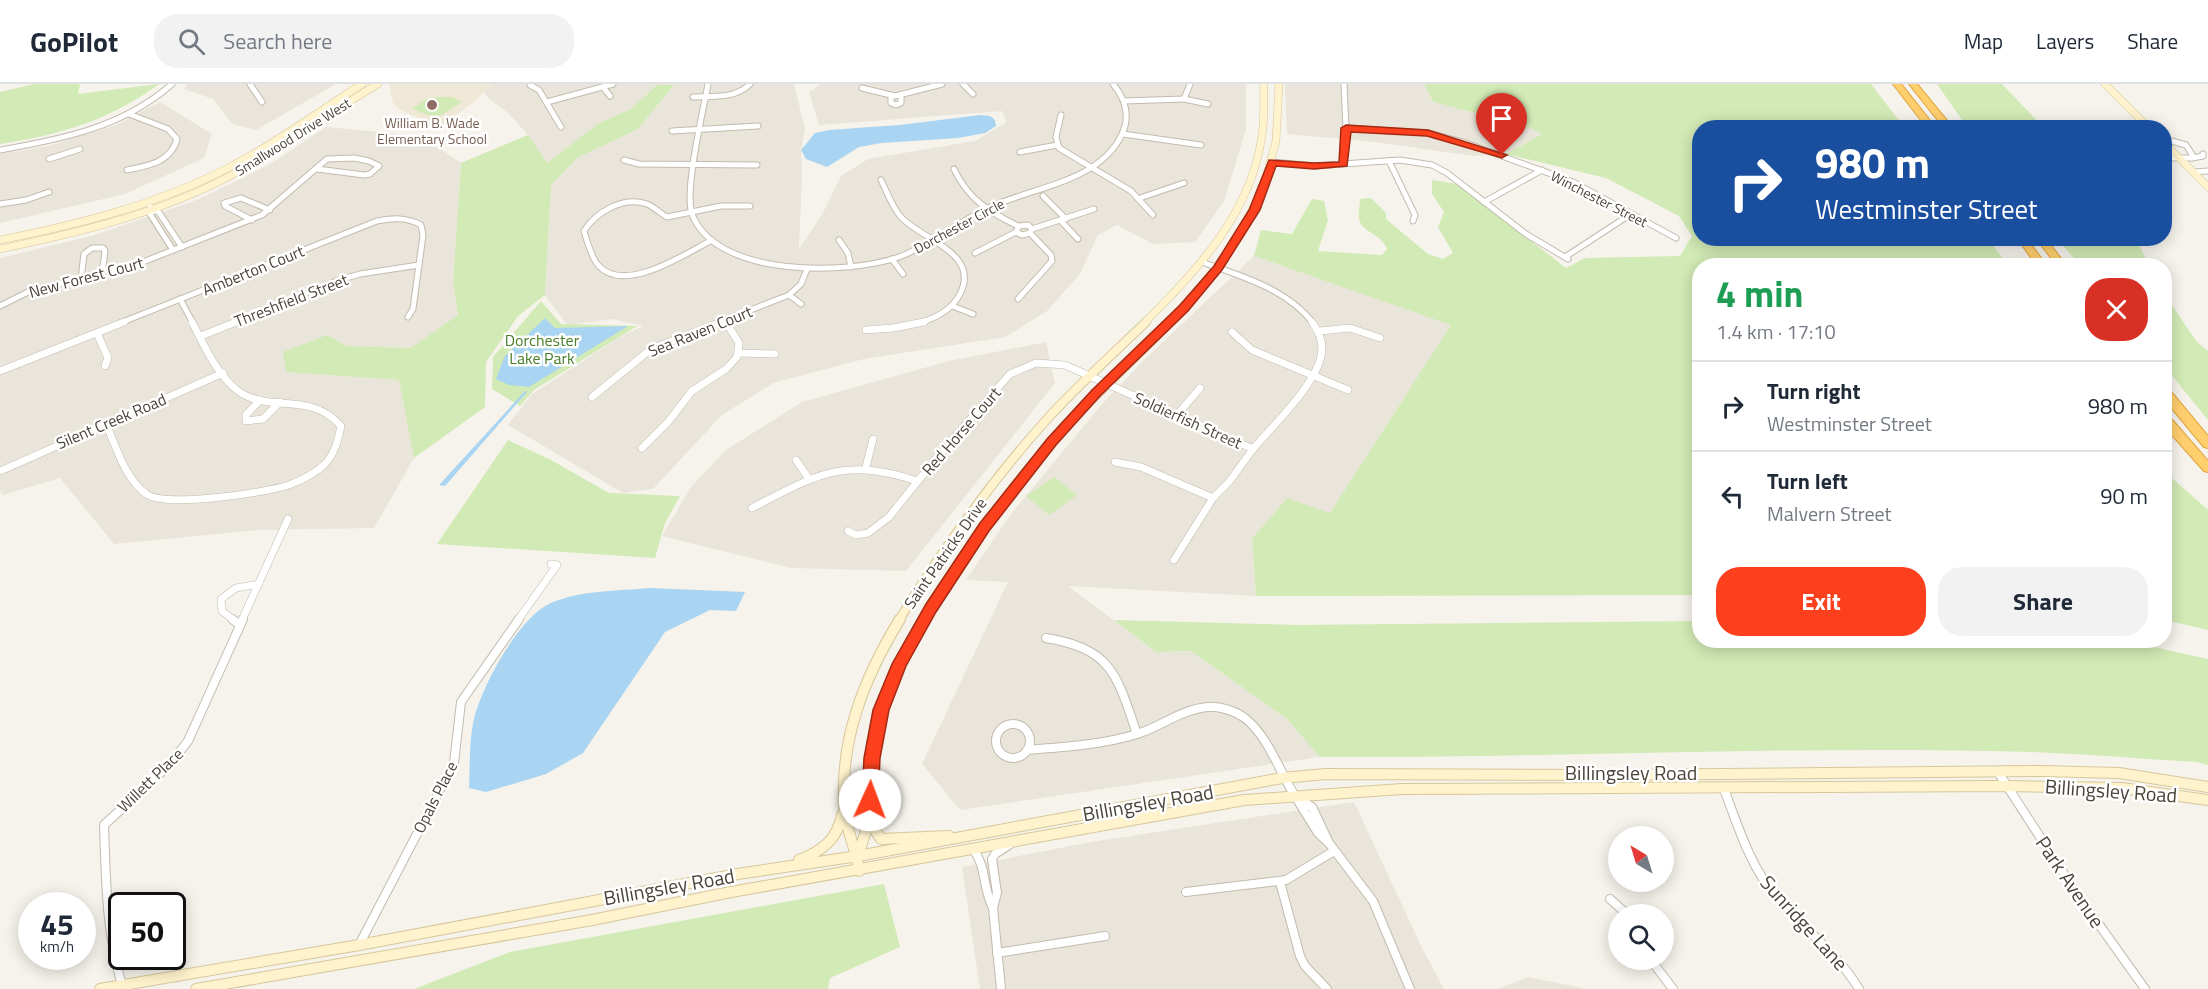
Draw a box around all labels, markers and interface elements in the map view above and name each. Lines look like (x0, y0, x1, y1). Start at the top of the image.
search box (154, 14, 574, 68)
text: GoPilot (30, 20, 118, 63)
text: Search here (223, 24, 332, 58)
icon: search (175, 25, 208, 58)
text: Map (1964, 25, 2003, 57)
text: Layers (2036, 25, 2094, 57)
text: Share (2127, 25, 2178, 57)
street label: Smallwood Drive West (231, 92, 355, 181)
pin (1476, 93, 1527, 155)
marker: William B. Wade Elementary School (425, 98, 439, 112)
icon: arrive (1485, 102, 1518, 135)
place label: William B. Wade Elementary School (377, 112, 487, 149)
text: 980 m (1815, 130, 1930, 194)
icon: right (1716, 144, 1794, 222)
street label: Winchester Street (1547, 165, 1651, 232)
text: Westminster Street (1815, 188, 2038, 229)
street label: Dorchester Circle (910, 193, 1008, 258)
street label: Amberton Court (199, 239, 308, 301)
street label: New Forest Court (26, 250, 146, 304)
text: 4 min (1716, 266, 1803, 321)
street label: Threshfield Street (231, 267, 352, 333)
button: close (2085, 278, 2148, 341)
street label: Sea Raven Court (644, 299, 756, 363)
text: 1.4 km · 17:10 (1716, 316, 1836, 347)
park label: Dorchester Lake Park (505, 328, 580, 370)
text: Turn right (1767, 374, 1861, 408)
street label: Red Horse Court (916, 381, 1006, 480)
street label: Soldierfish Street (1130, 385, 1246, 455)
street label: Silent Creek Road (52, 387, 170, 455)
text: 980 m (2088, 389, 2148, 423)
icon: right (1716, 390, 1749, 423)
text: Westminster Street (1767, 408, 1932, 439)
text: Turn left (1767, 464, 1848, 498)
text: 90 m (2100, 479, 2148, 513)
icon: left (1716, 480, 1749, 513)
street label: Saint Patricks Drive (898, 493, 992, 613)
text: Malvern Street (1767, 498, 1892, 529)
button: Exit (1716, 567, 1926, 636)
button: Share (1938, 567, 2148, 636)
street label: Willett Place (111, 742, 189, 818)
street label: Opals Place (407, 757, 463, 837)
street label: Billingsley Road (1565, 757, 1697, 788)
position arrow (838, 768, 902, 832)
street label: Billingsley Road (2044, 770, 2178, 811)
street label: Billingsley Road (1080, 776, 1216, 829)
north arrow (1608, 826, 1674, 892)
map controls (1608, 826, 1674, 970)
street label: Park Avenue (2028, 829, 2113, 934)
street label: Billingsley Road (601, 860, 737, 913)
street label: Sunridge Lane (1753, 868, 1856, 977)
speed limit sign: 50 (108, 892, 186, 970)
text: 45 (40, 901, 74, 947)
button: search (1608, 904, 1674, 970)
text: km/h (40, 935, 74, 958)

